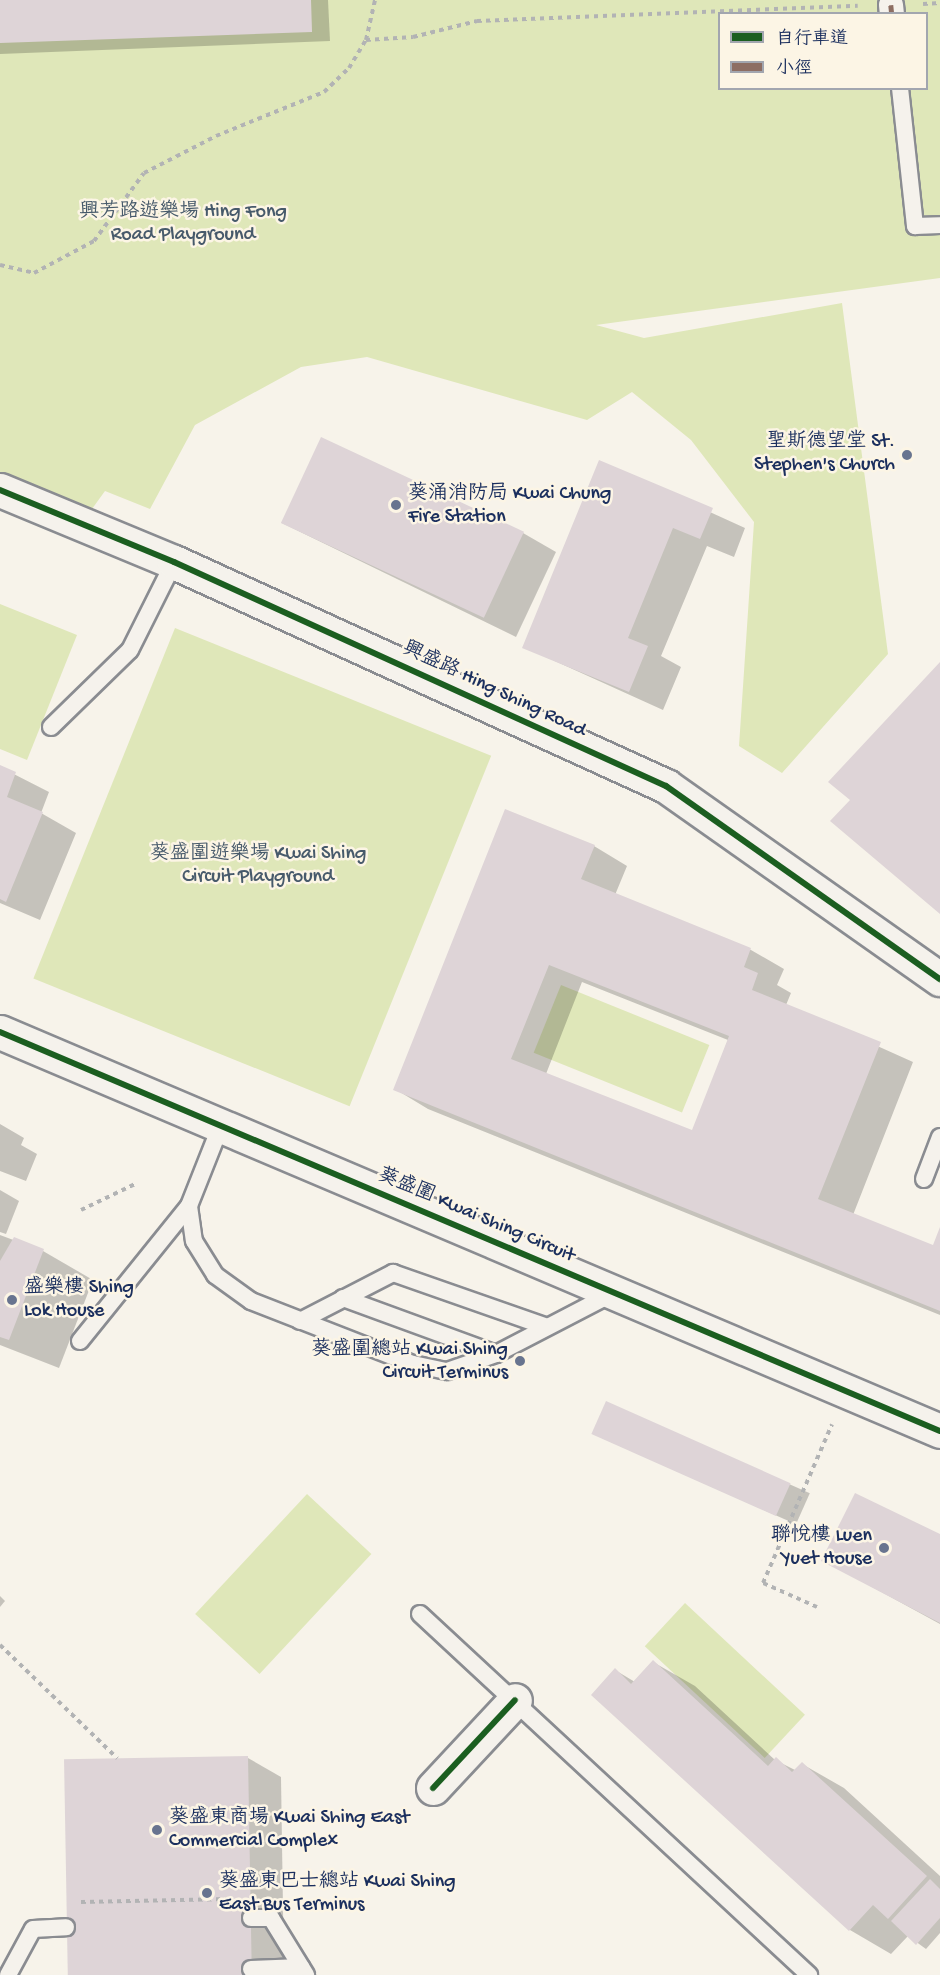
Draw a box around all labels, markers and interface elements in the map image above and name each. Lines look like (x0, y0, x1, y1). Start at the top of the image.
legend (718, 12, 928, 90)
text: 自行車道 (776, 29, 848, 50)
text: 小徑 (776, 59, 812, 80)
park label: 興芳路遊樂場 Hing Fong Road Playground (79, 201, 287, 248)
place label: 聖斯德望堂 St. Stephen's Church (754, 431, 895, 478)
marker: 聖斯德望堂 St. Stephen's Church (900, 448, 914, 462)
place label: 葵涌消防局 Kwai Chung Fire Station (408, 482, 611, 529)
marker: 葵涌消防局 Kwai Chung Fire Station (389, 498, 403, 512)
street label: 興盛路 Hing Shing Road (398, 637, 590, 743)
park label: 葵盛圍遊樂場 Kwai Shing Circuit Playground (150, 842, 366, 889)
street label: 葵盛圍 Kwai Shing Circuit (374, 1163, 578, 1269)
place label: 盛樂樓 Shing Lok House (24, 1276, 134, 1323)
marker: 盛樂樓 Shing Lok House (5, 1293, 19, 1307)
place label: 葵盛圍總站 Kwai Shing Circuit Terminus (311, 1338, 508, 1385)
marker: 葵盛圍總站 Kwai Shing Circuit Terminus (513, 1354, 527, 1368)
place label: 聯悅樓 Luen Yuet House (771, 1524, 872, 1571)
marker: 聯悅樓 Luen Yuet House (877, 1541, 891, 1555)
place label: 葵盛東商場 Kwai Shing East Commercial Complex (169, 1806, 409, 1853)
marker: 葵盛東商場 Kwai Shing East Commercial Complex (150, 1823, 164, 1837)
place label: 葵盛東巴士總站 Kwai Shing East Bus Terminus (219, 1870, 456, 1917)
marker: 葵盛東巴士總站 Kwai Shing East Bus Terminus (200, 1886, 214, 1900)

